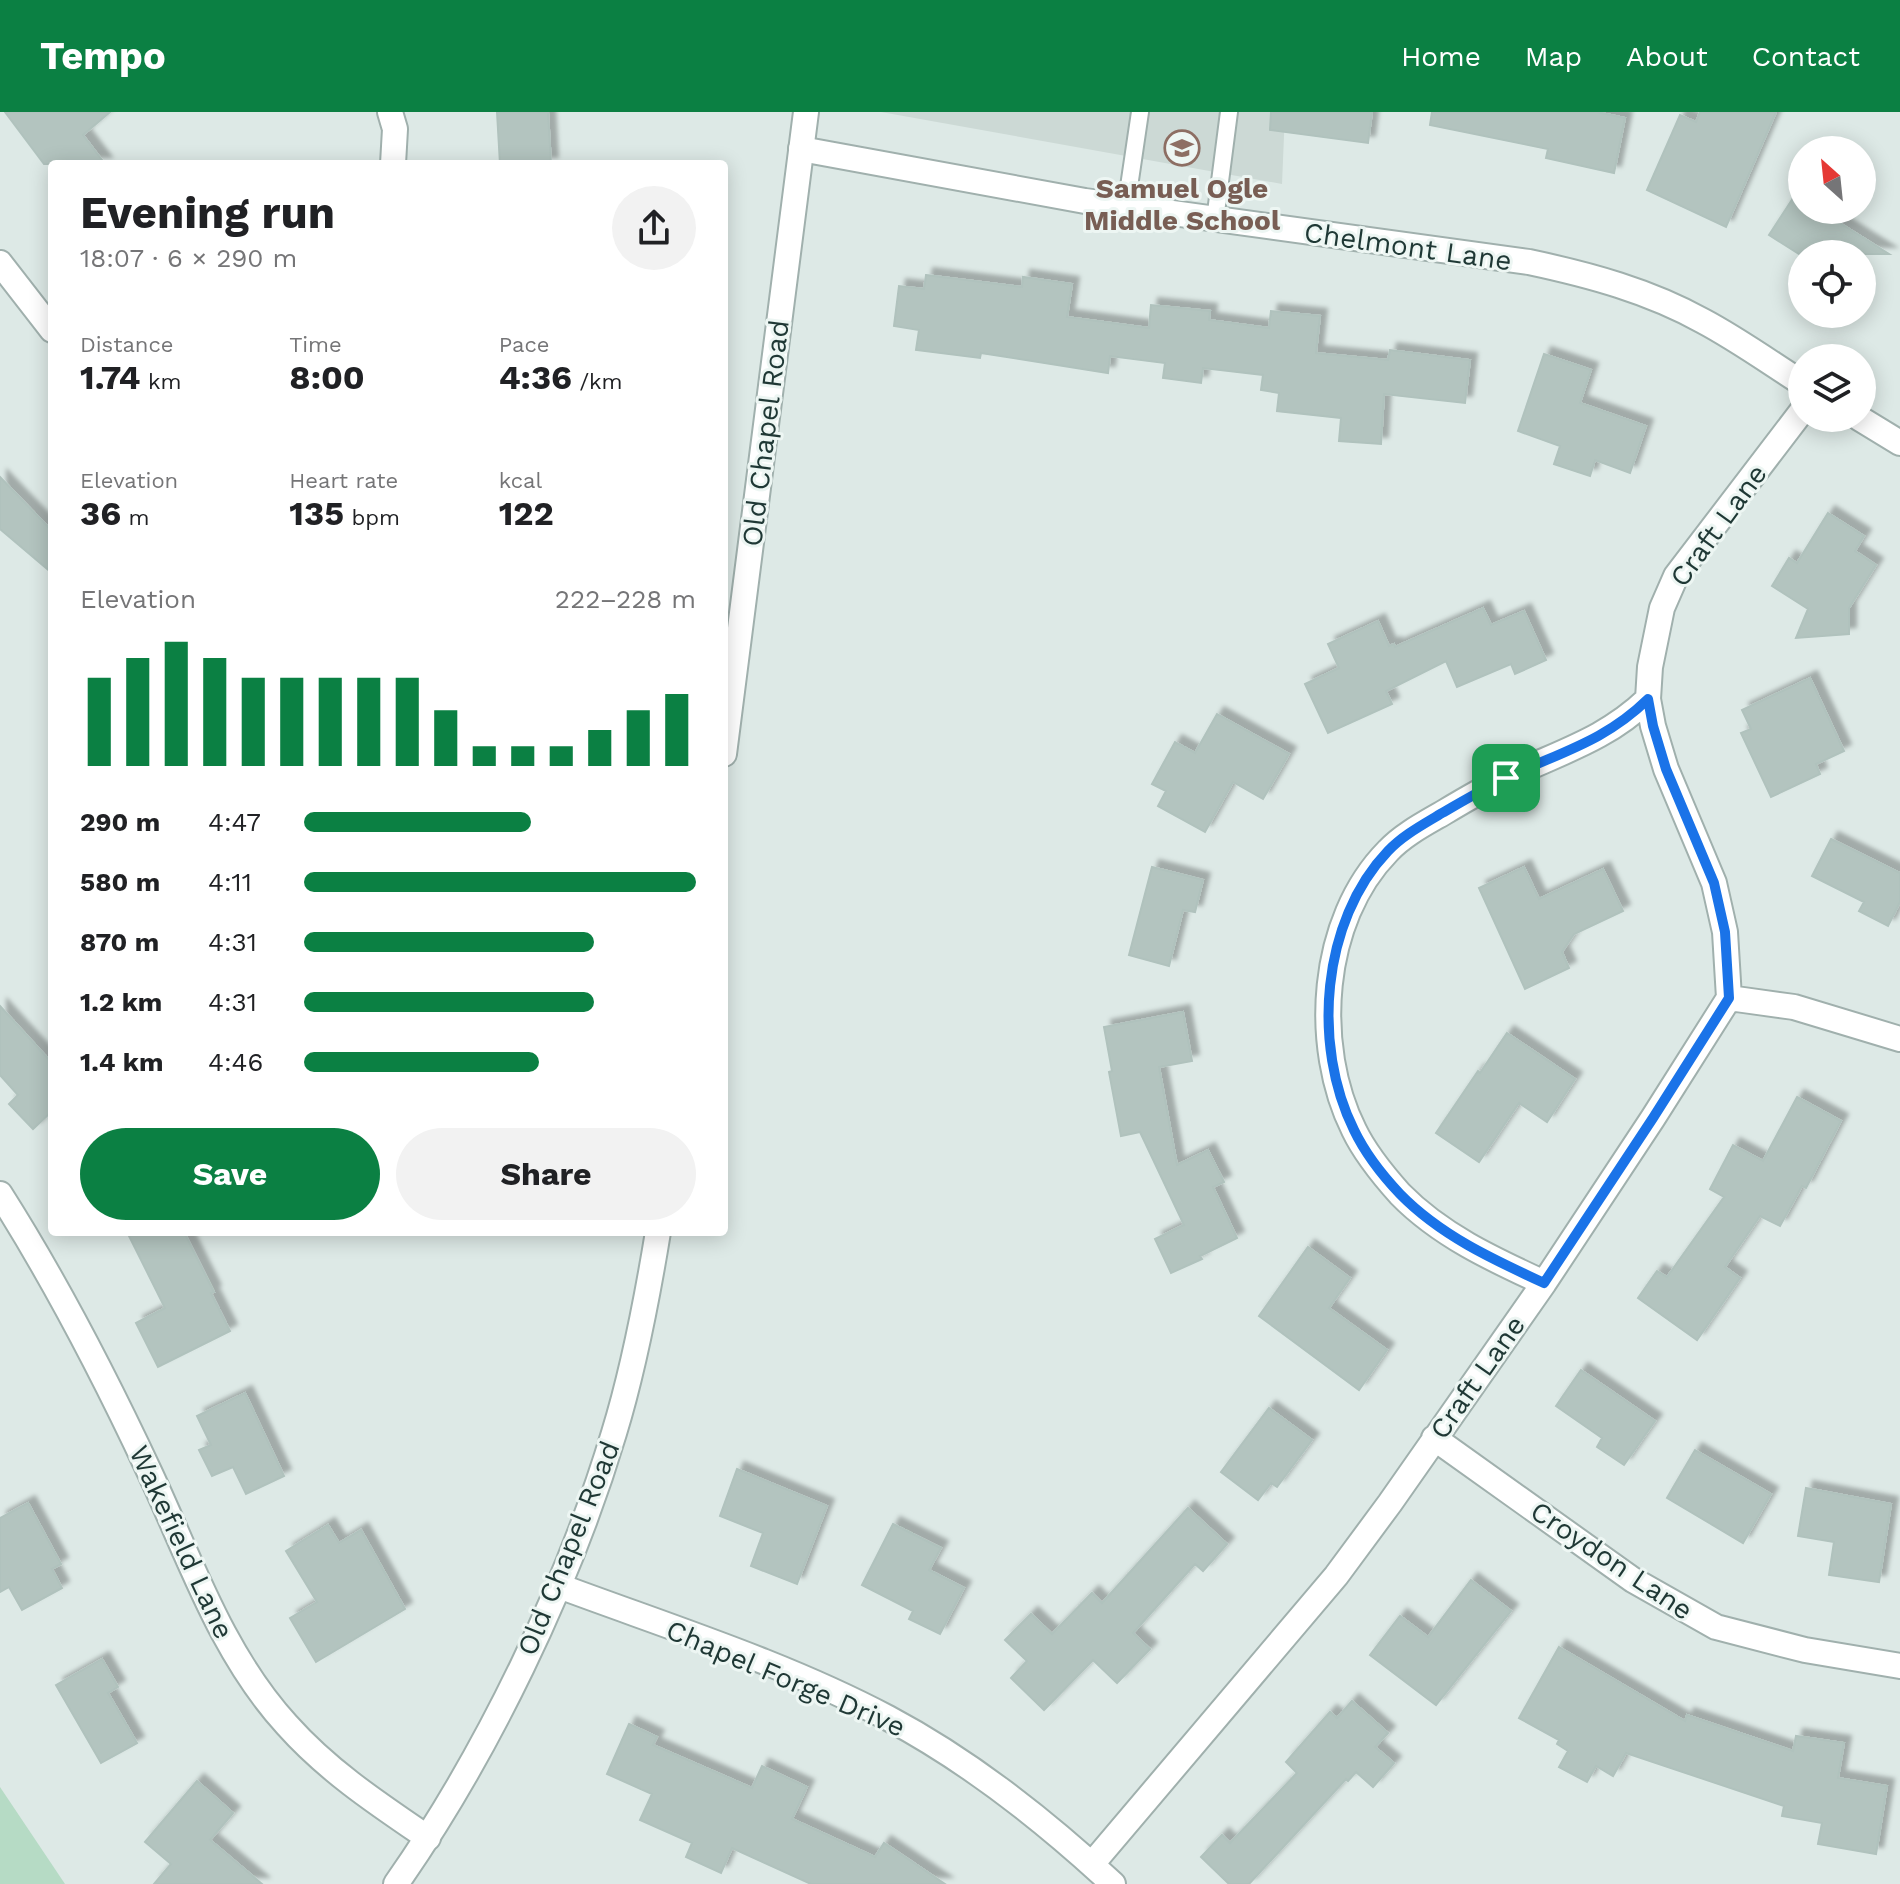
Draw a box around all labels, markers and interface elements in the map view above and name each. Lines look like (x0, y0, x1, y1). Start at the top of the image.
text: Tempo (40, 34, 166, 78)
text: Home (1401, 40, 1481, 73)
text: Map (1525, 40, 1582, 73)
text: About (1626, 40, 1708, 73)
text: Contact (1752, 40, 1860, 73)
school or university icon: Samuel Ogle Middle School (1163, 129, 1201, 167)
north arrow (1788, 136, 1876, 224)
map controls (1788, 136, 1876, 432)
place label: Samuel Ogle Middle School (1084, 172, 1281, 237)
button: share (612, 186, 696, 270)
text: Evening run (80, 187, 335, 239)
street label: Chelmont Lane (1302, 216, 1514, 277)
button: locate (1788, 240, 1876, 328)
text: 18:07 · 6 × 290 m (80, 243, 297, 273)
street label: Old Chapel Road (735, 318, 796, 548)
text: Distance (80, 332, 174, 357)
text: Time (289, 332, 342, 357)
text: Pace (499, 332, 550, 357)
button: layers (1788, 344, 1876, 432)
text: 1.74 (80, 357, 140, 397)
text: 8:00 (289, 357, 365, 397)
text: 4:36 (499, 357, 572, 397)
text: km (140, 369, 181, 394)
text: /km (572, 369, 623, 394)
street label: Craft Lane (1663, 458, 1774, 593)
text: Elevation (80, 468, 178, 493)
text: Heart rate (289, 468, 398, 493)
text: kcal (499, 468, 542, 493)
text: 36 (80, 493, 121, 533)
text: 135 (289, 493, 344, 533)
text: 122 (499, 493, 554, 533)
text: m (121, 505, 150, 530)
text: bpm (344, 505, 400, 530)
text: Elevation (80, 584, 196, 614)
text: 222–228 m (555, 584, 696, 614)
pin (1472, 744, 1540, 812)
icon: arrive (1484, 756, 1528, 800)
text: 290 m (80, 807, 160, 837)
text: 4:47 (208, 807, 261, 837)
text: 580 m (80, 867, 160, 897)
text: 4:11 (208, 867, 252, 897)
text: 870 m (80, 927, 159, 957)
text: 4:31 (208, 927, 257, 957)
text: 1.2 km (80, 987, 162, 1017)
text: 4:31 (208, 987, 257, 1017)
text: 1.4 km (80, 1047, 164, 1077)
text: 4:46 (208, 1047, 263, 1077)
button: Save (80, 1128, 380, 1220)
button: Share (396, 1128, 696, 1220)
street label: Craft Lane (1423, 1309, 1532, 1445)
street label: Old Chapel Road (510, 1436, 627, 1660)
street label: Wakefield Lane (122, 1440, 241, 1644)
street label: Croydon Lane (1524, 1494, 1699, 1627)
street label: Chapel Forge Drive (661, 1613, 910, 1744)

